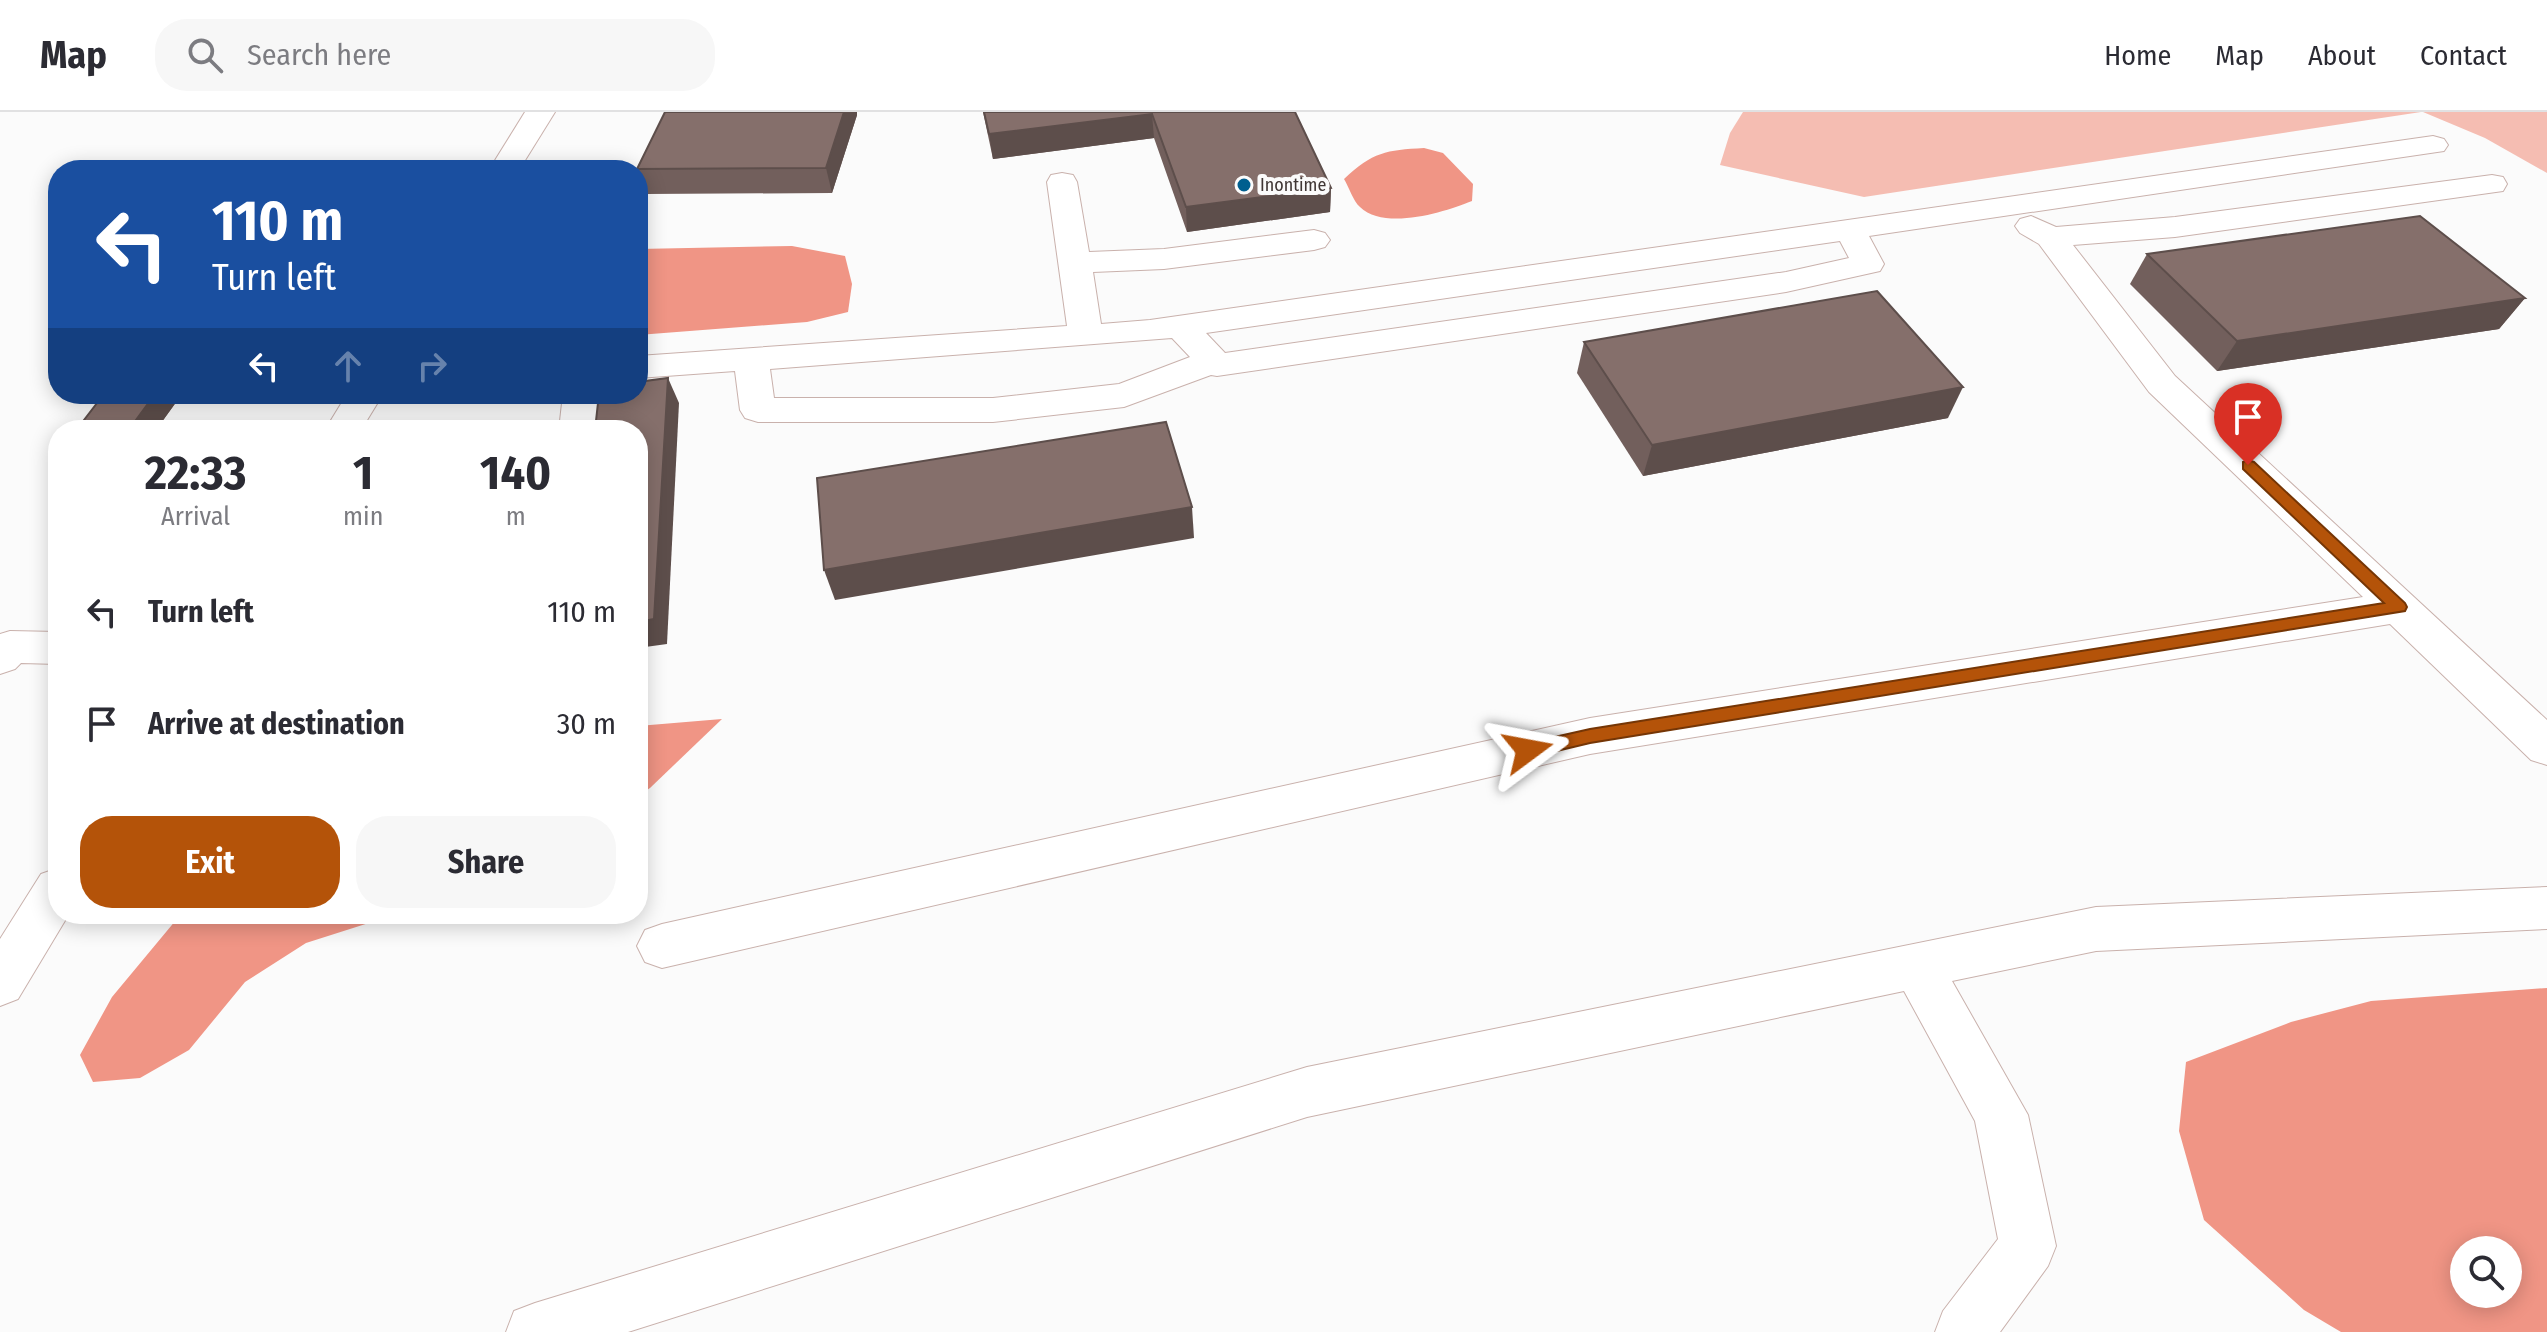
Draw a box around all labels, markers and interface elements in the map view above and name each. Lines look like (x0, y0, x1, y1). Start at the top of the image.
search box (155, 19, 715, 91)
text: Map (40, 32, 107, 78)
icon: search (183, 33, 227, 77)
text: Search here (247, 37, 391, 73)
text: Home (2104, 39, 2171, 72)
text: Map (2215, 39, 2264, 72)
text: About (2308, 39, 2376, 72)
text: Contact (2420, 39, 2507, 72)
place label: Inontime (1260, 174, 1326, 196)
marker: Inontime (1235, 176, 1253, 194)
text: 110 m (212, 188, 343, 255)
icon: left (80, 192, 184, 296)
text: Turn left (212, 256, 336, 300)
icon: left (242, 344, 286, 388)
icon: ahead (326, 344, 370, 388)
icon: right (410, 344, 454, 388)
pin (2214, 383, 2282, 465)
icon: arrive (2226, 395, 2270, 439)
text: 22:33 (145, 444, 246, 502)
text: 1 (353, 444, 373, 502)
text: 140 (480, 444, 551, 502)
text: Arrival (161, 501, 230, 532)
text: min (343, 501, 383, 532)
text: m (506, 501, 526, 532)
icon: left (80, 590, 124, 634)
text: Turn left (148, 594, 254, 630)
text: 110 m (547, 594, 616, 630)
icon: arrive (80, 702, 124, 746)
text: Arrive at destination (148, 706, 405, 742)
text: 30 m (557, 706, 616, 742)
position arrow (1486, 708, 1570, 792)
button: Exit (80, 816, 340, 908)
button: Share (356, 816, 616, 908)
map controls (2450, 1236, 2522, 1308)
button: search (2450, 1236, 2522, 1308)

